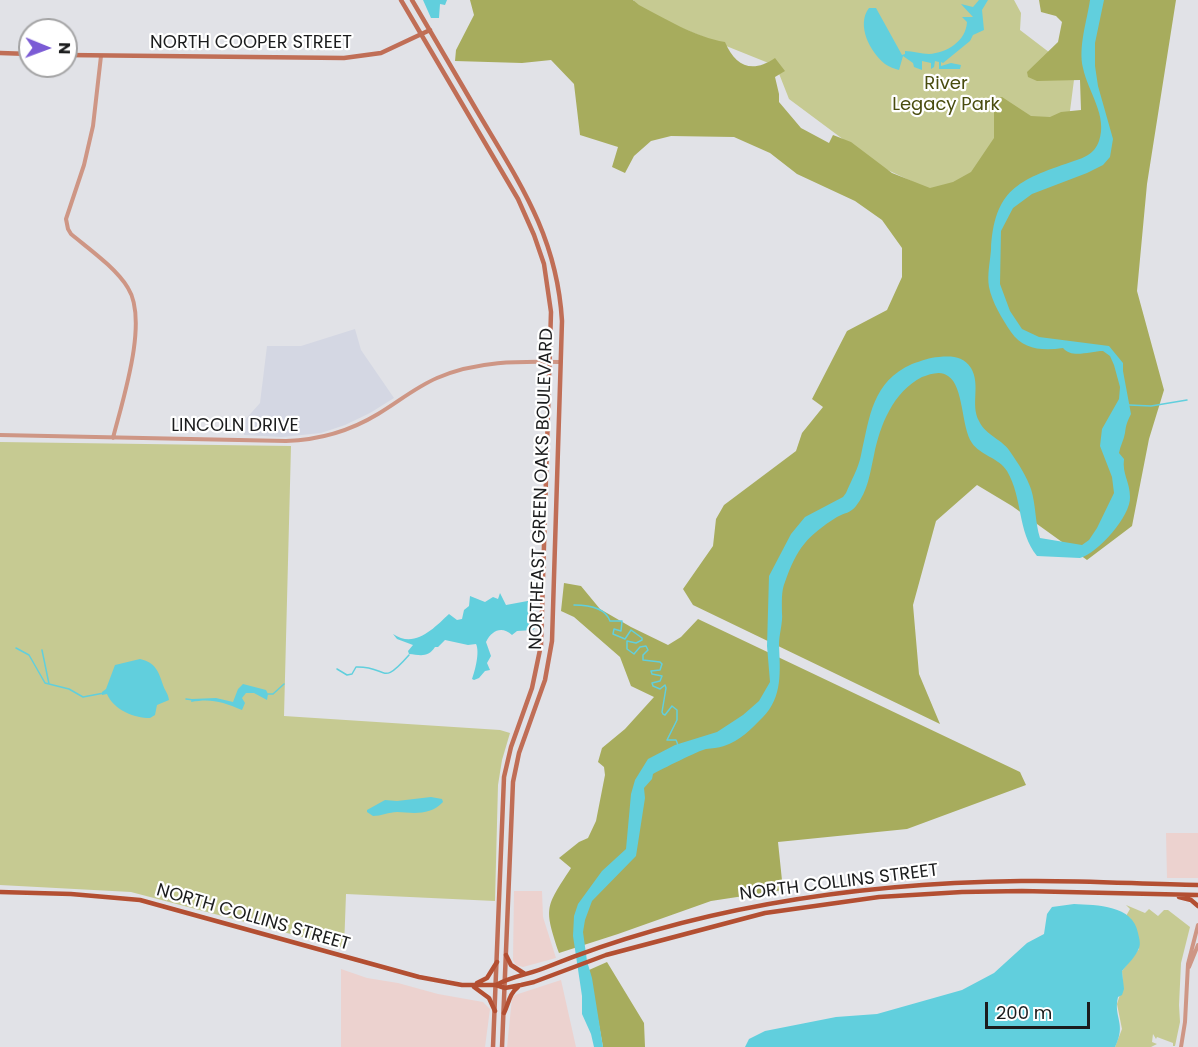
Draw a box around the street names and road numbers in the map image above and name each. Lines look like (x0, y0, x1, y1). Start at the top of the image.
street label: NORTH COOPER STREET (150, 32, 352, 54)
street label: NORTHEAST GREEN OAKS BOULEVARD (526, 328, 558, 650)
street label: LINCOLN DRIVE (171, 415, 299, 437)
street label: NORTH COLLINS STREET (738, 860, 940, 906)
street label: NORTH COLLINS STREET (154, 880, 352, 956)

